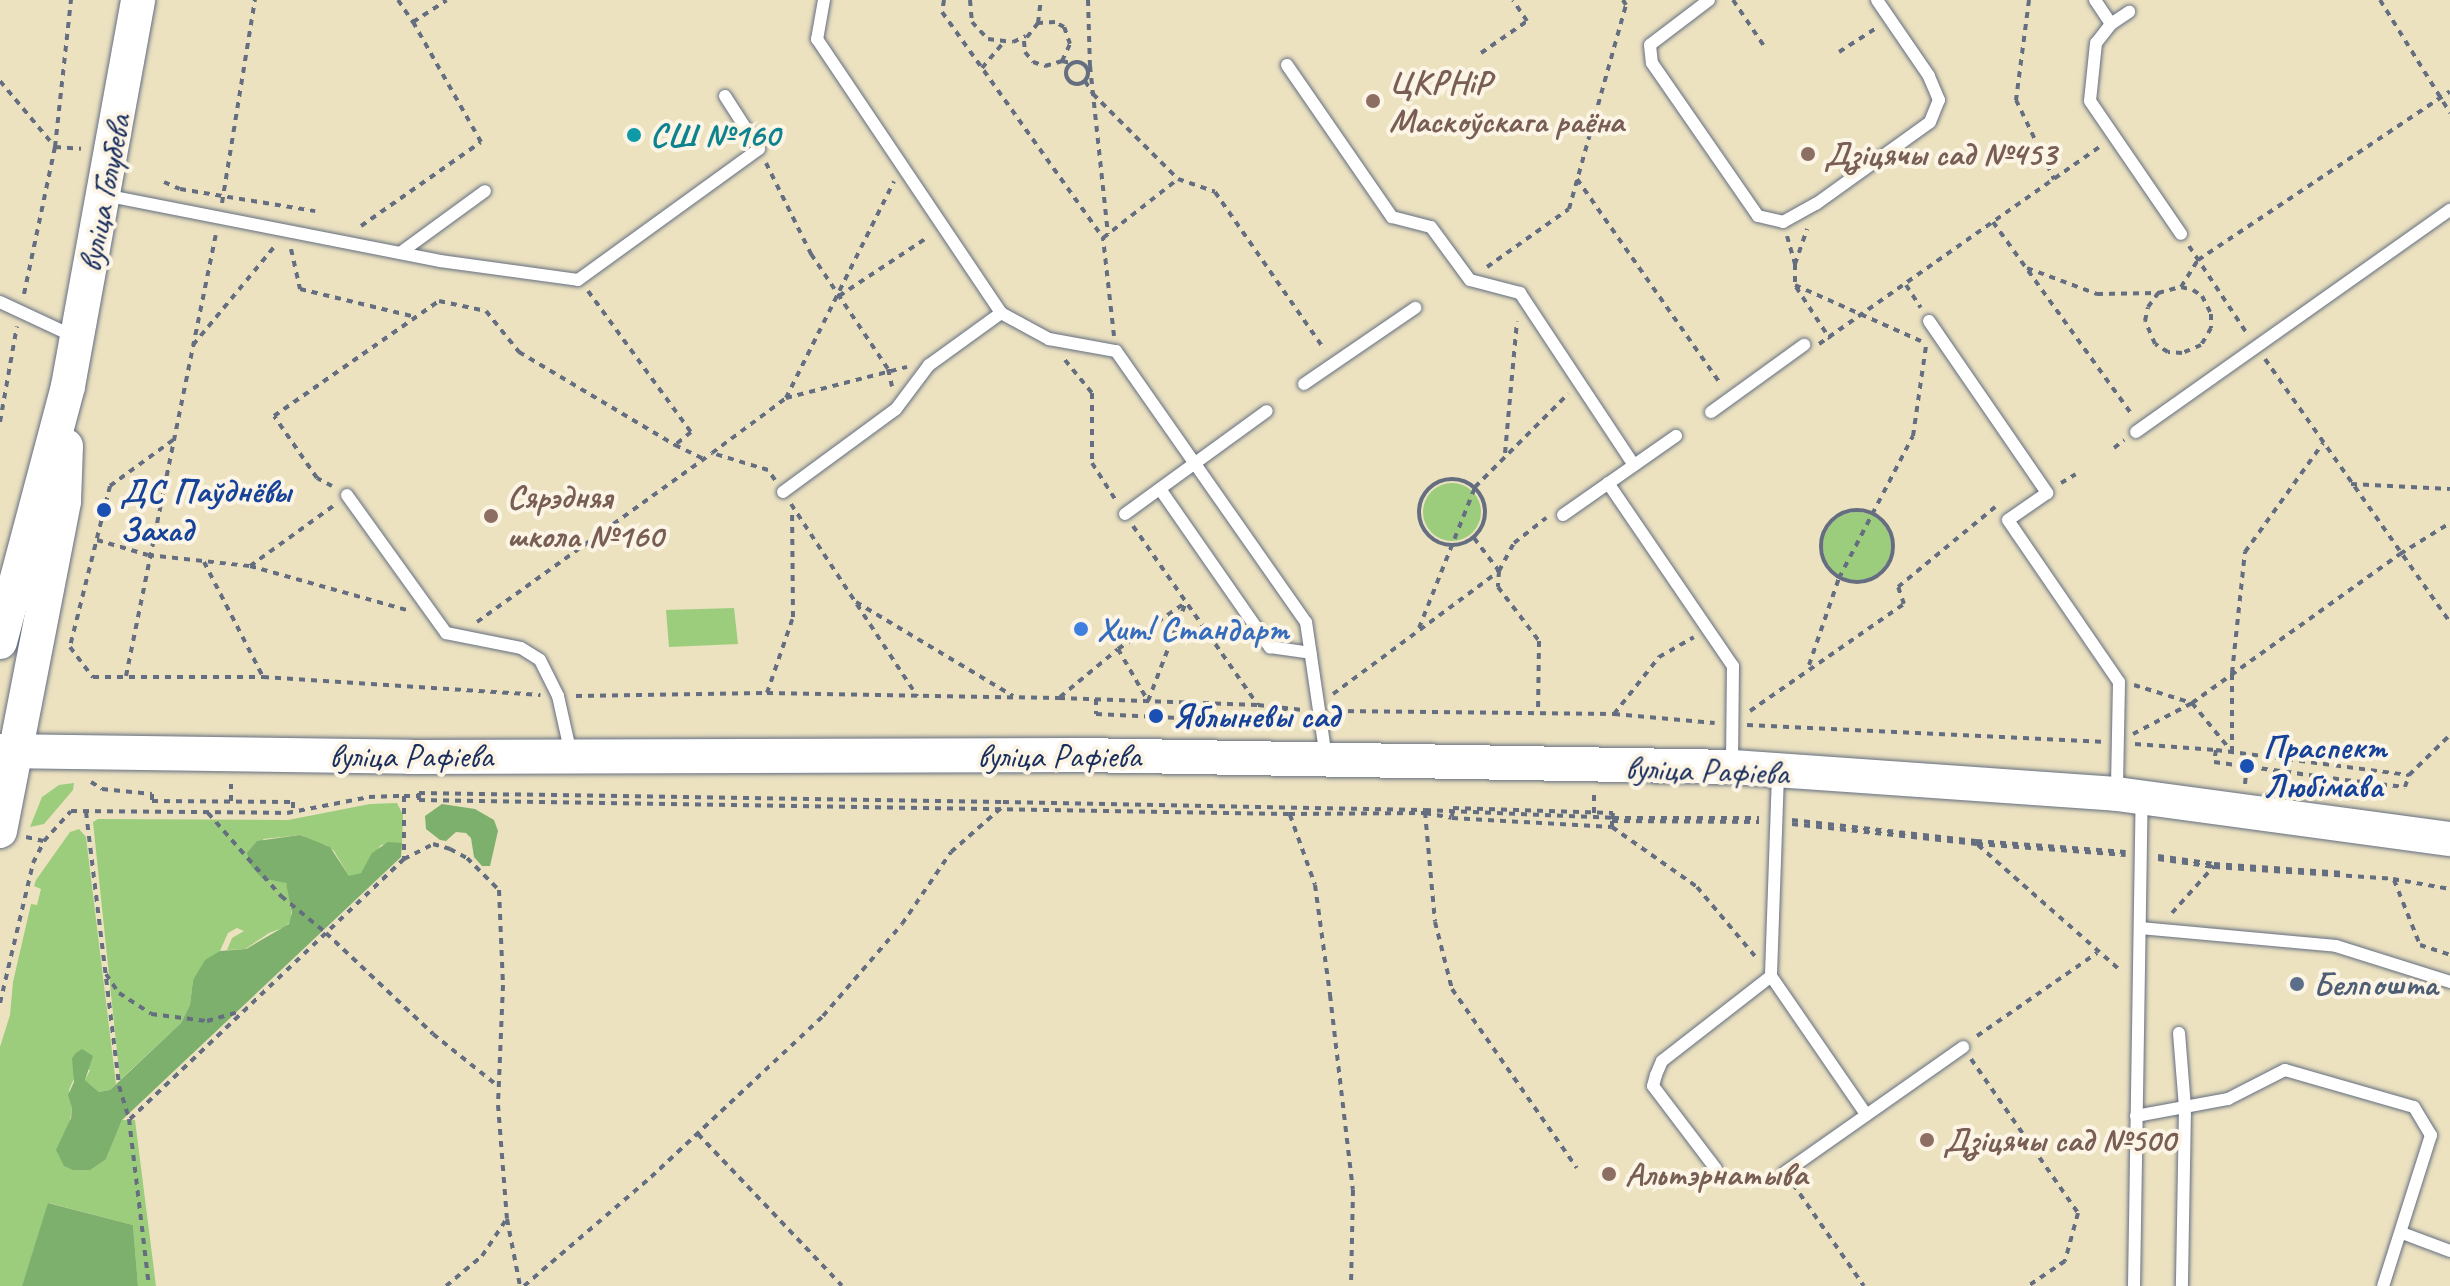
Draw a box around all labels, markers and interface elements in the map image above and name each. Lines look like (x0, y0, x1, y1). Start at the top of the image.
place label: ЦКРНіР Маскоўскага раёна (1389, 61, 1624, 140)
marker: ЦКРНіР Маскоўскага раёна (1364, 92, 1382, 110)
street label: вуліца Голубева (69, 110, 139, 276)
place label: СШ №160 (650, 115, 780, 155)
marker: СШ №160 (625, 126, 643, 144)
place label: Дзіцячы сад №453 (1824, 134, 2056, 174)
marker: Дзіцячы сад №453 (1799, 145, 1817, 163)
place label: ДС Паўднёвы Захад (120, 470, 288, 550)
place label: Сярэдняя школа №160 (507, 476, 663, 556)
marker: ДС Паўднёвы Захад (95, 501, 113, 519)
marker: Сярэдняя школа №160 (482, 507, 500, 525)
place label: Хит! Стандарт (1097, 609, 1289, 649)
marker: Хит! Стандарт (1072, 620, 1090, 638)
place label: Яблыневы сад (1172, 696, 1340, 736)
marker: Яблыневы сад (1147, 707, 1165, 725)
place label: Праспект Любімава (2263, 726, 2386, 806)
street label: вуліца Рафіева (329, 736, 493, 776)
street label: вуліца Рафіева (977, 736, 1141, 776)
street label: вуліца Рафіева (1624, 747, 1790, 793)
marker: Праспект Любімава (2238, 757, 2256, 775)
place label: Белпошта (2313, 964, 2437, 1004)
marker: Белпошта (2288, 975, 2306, 993)
place label: Дзіцячы сад №500 (1943, 1120, 2175, 1160)
marker: Дзіцячы сад №500 (1918, 1131, 1936, 1149)
place label: Альтэрнатыва (1625, 1154, 1807, 1194)
marker: Альтэрнатыва (1600, 1165, 1618, 1183)

